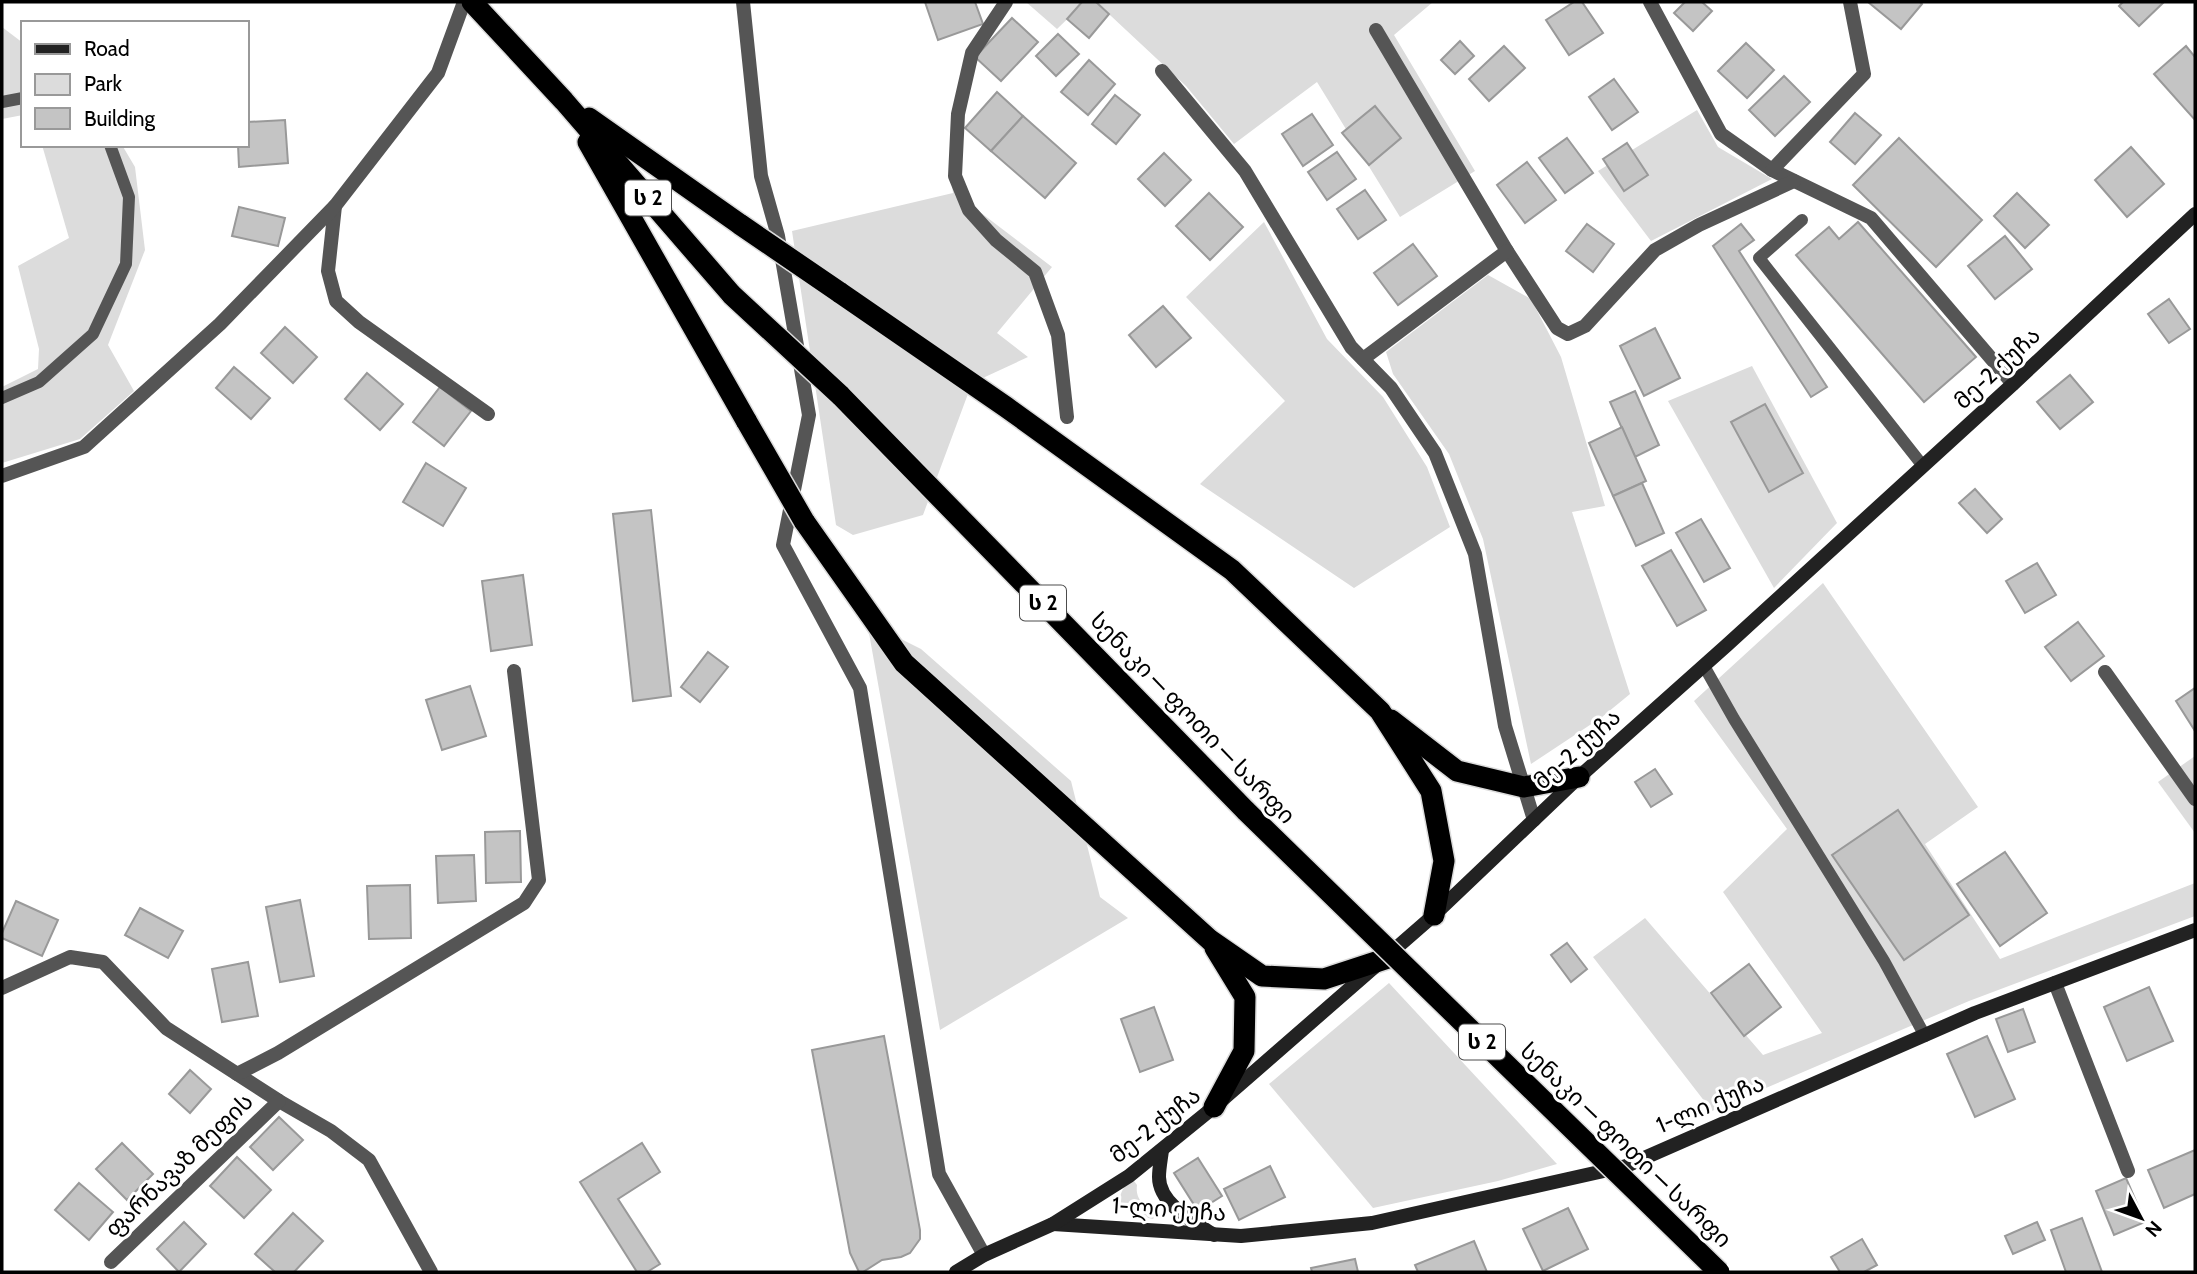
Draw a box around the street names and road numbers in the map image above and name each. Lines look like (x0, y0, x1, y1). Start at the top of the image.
road number: ს 2 (625, 180, 671, 216)
street label: მე-2 ქუჩა (1948, 321, 2046, 415)
road number: ს 2 (1020, 586, 1066, 620)
street label: სენაკი — ფოთი — სარფი (1085, 607, 1301, 829)
street label: მე-2 ქუჩა (1528, 703, 1626, 795)
road number: ს 2 (1459, 1024, 1505, 1060)
street label: სენაკი — ფოთი — სარფი (1515, 1037, 1737, 1253)
street label: 1-ლი ქუჩა (1652, 1069, 1768, 1139)
street label: მე-2 ქუჩა (1104, 1081, 1206, 1169)
street label: ფარნავაზ მეფის (99, 1087, 259, 1243)
street label: 1-ლი ქუჩა (1111, 1191, 1227, 1227)

